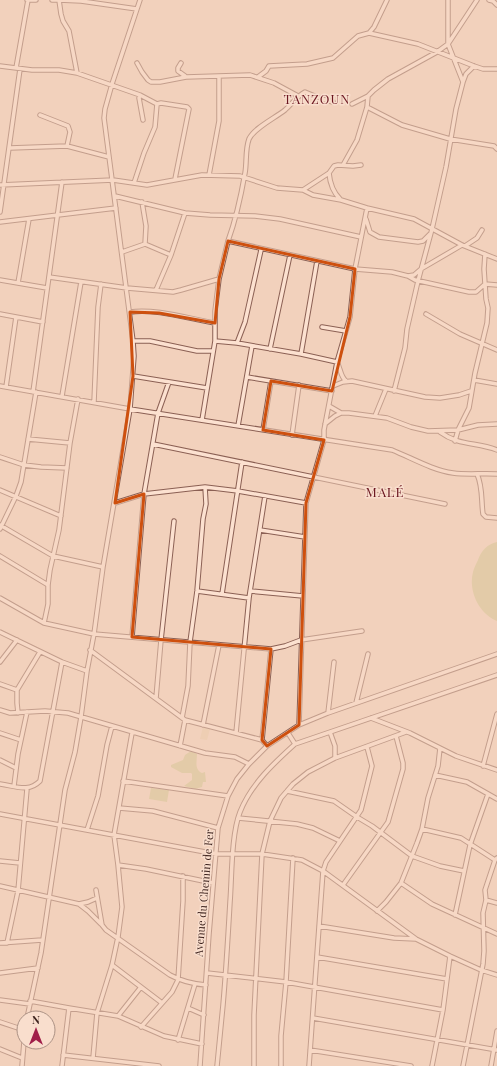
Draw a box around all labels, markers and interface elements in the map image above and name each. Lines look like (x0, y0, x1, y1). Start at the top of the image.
district label: TANZOUN (284, 90, 350, 107)
district label: MALÉ (366, 483, 404, 500)
street label: Avenue du Chemin de Fer (190, 829, 217, 958)
north arrow (16, 1010, 56, 1050)
text: N (32, 1012, 40, 1027)

